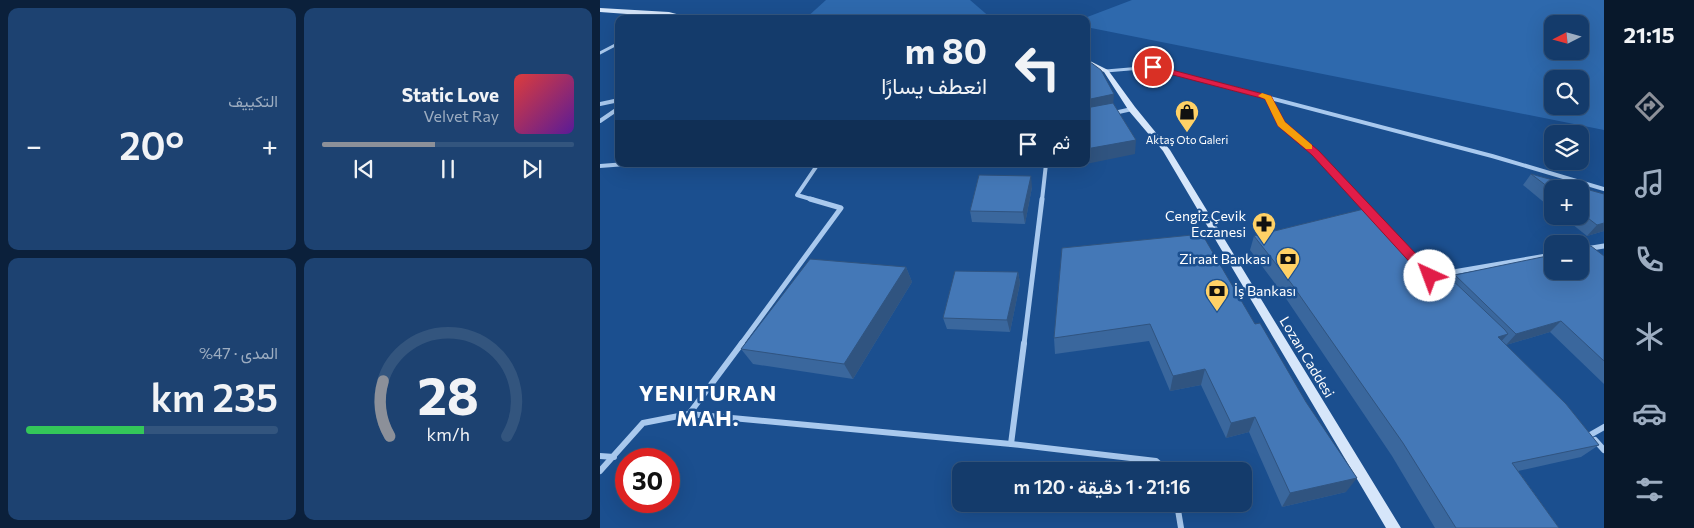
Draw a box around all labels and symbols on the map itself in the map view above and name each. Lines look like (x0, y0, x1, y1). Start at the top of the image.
north arrow (1544, 15, 1589, 60)
pin (1132, 46, 1174, 88)
shop icon: Aktaş Oto Galeri (1174, 99, 1200, 133)
place label: Aktaş Oto Galeri (1146, 133, 1228, 146)
place label: Cengiz Çevik Eczanesi (1165, 207, 1246, 240)
pharmacy icon: Cengiz Çevik Eczanesi (1251, 211, 1277, 245)
bank icon: Ziraat Bankası (1275, 246, 1301, 280)
position arrow (1403, 249, 1455, 301)
place label: Ziraat Bankası (1179, 250, 1270, 267)
bank icon: İş Bankası (1204, 278, 1230, 312)
place label: İş Bankası (1234, 282, 1296, 299)
street label: Lozan Caddesi (1277, 313, 1338, 400)
district label: YENITURAN MAH. (639, 379, 777, 431)
speed limit sign: 30 (615, 448, 680, 513)

